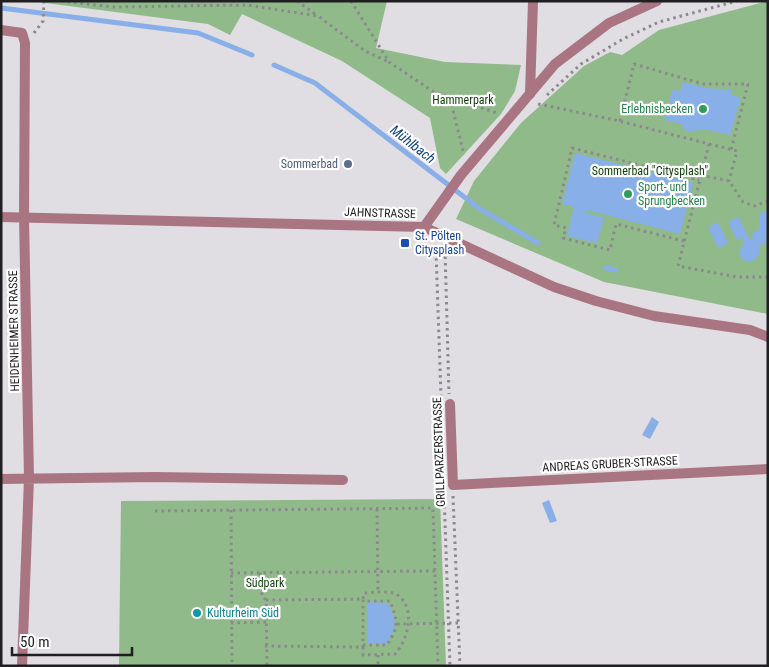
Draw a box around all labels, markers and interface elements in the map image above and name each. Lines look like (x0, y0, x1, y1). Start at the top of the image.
park label: Hammerpark (432, 93, 494, 107)
place label: Erlebnisbecken (621, 102, 693, 116)
marker: Erlebnisbecken (697, 103, 709, 115)
water label: Mühlbach (387, 122, 439, 166)
place label: Sommerbad (281, 157, 338, 171)
marker: Sommerbad (342, 158, 354, 170)
park label: Sommerbad "Citysplash" (592, 164, 708, 178)
place label: Sport- und Sprungbecken (638, 180, 705, 208)
marker: Sport- und Sprungbecken (622, 188, 634, 200)
street label: JAHNSTRASSE (344, 205, 416, 221)
place label: St. Pölten Citysplash (415, 229, 464, 257)
marker: St. Pölten Citysplash (399, 237, 411, 249)
street label: HEIDENHEIMER STRASSE (6, 270, 22, 392)
street label: GRILLPARZERSTRASSE (430, 397, 448, 507)
street label: ANDREAS GRUBER-STRASSE (542, 453, 678, 475)
park label: Südpark (246, 576, 285, 590)
place label: Kulturheim Süd (207, 606, 279, 620)
marker: Kulturheim Süd (191, 607, 203, 619)
scale bar (12, 624, 132, 656)
text: 50 m (20, 633, 50, 651)

